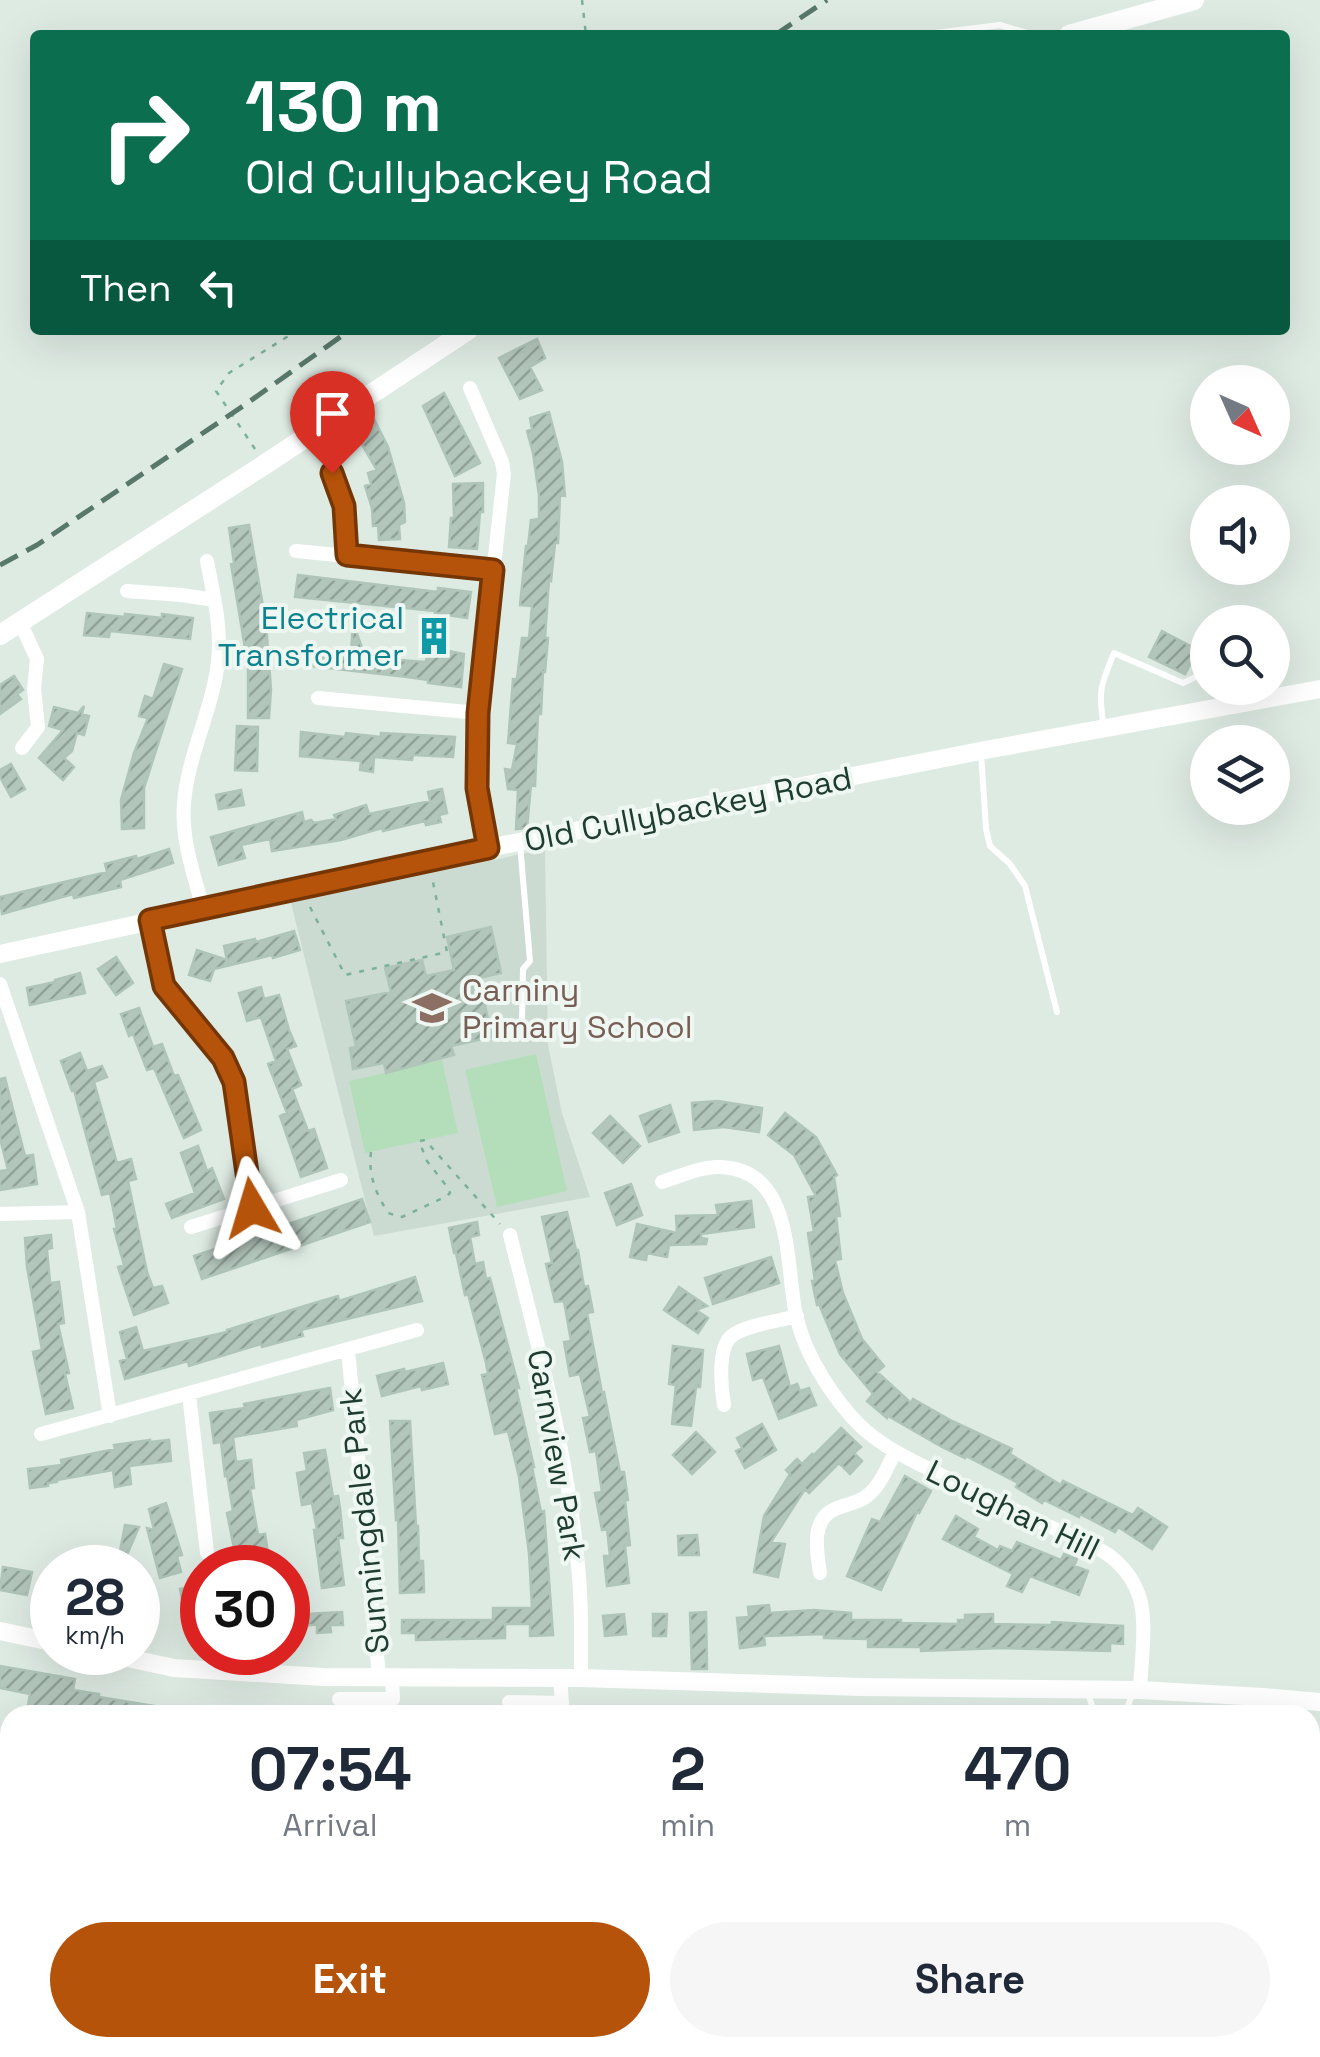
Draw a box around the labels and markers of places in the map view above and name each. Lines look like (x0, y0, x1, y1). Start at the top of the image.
pin (290, 371, 375, 474)
place label: Electrical Transformer (218, 598, 404, 675)
building icon: Electrical Transformer (413, 615, 455, 657)
place label: Carniny Primary School (462, 970, 693, 1047)
school or university icon: Carniny Primary School (411, 987, 453, 1029)

